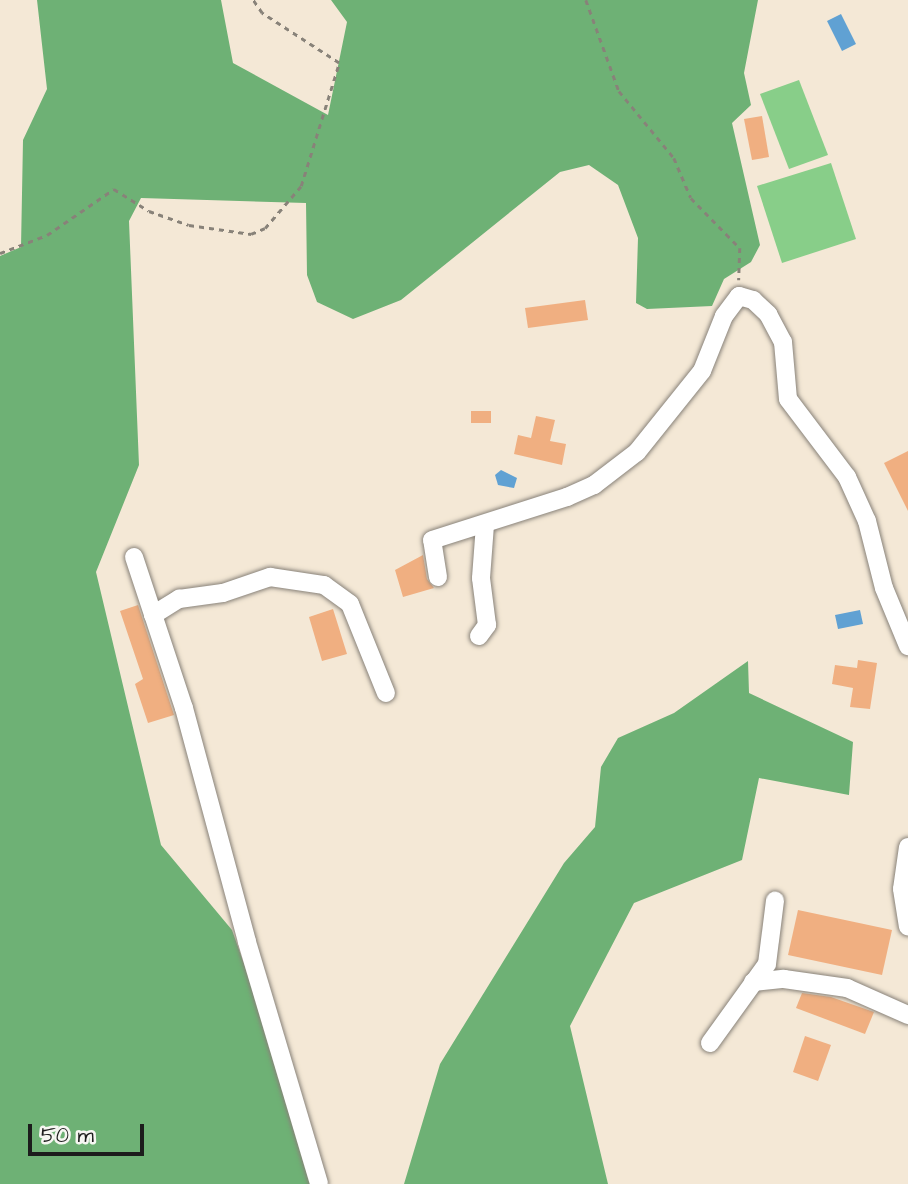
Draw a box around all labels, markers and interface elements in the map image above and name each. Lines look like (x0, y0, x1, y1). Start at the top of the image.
scale bar (32, 1110, 147, 1154)
text: 50 m (41, 1121, 94, 1150)

